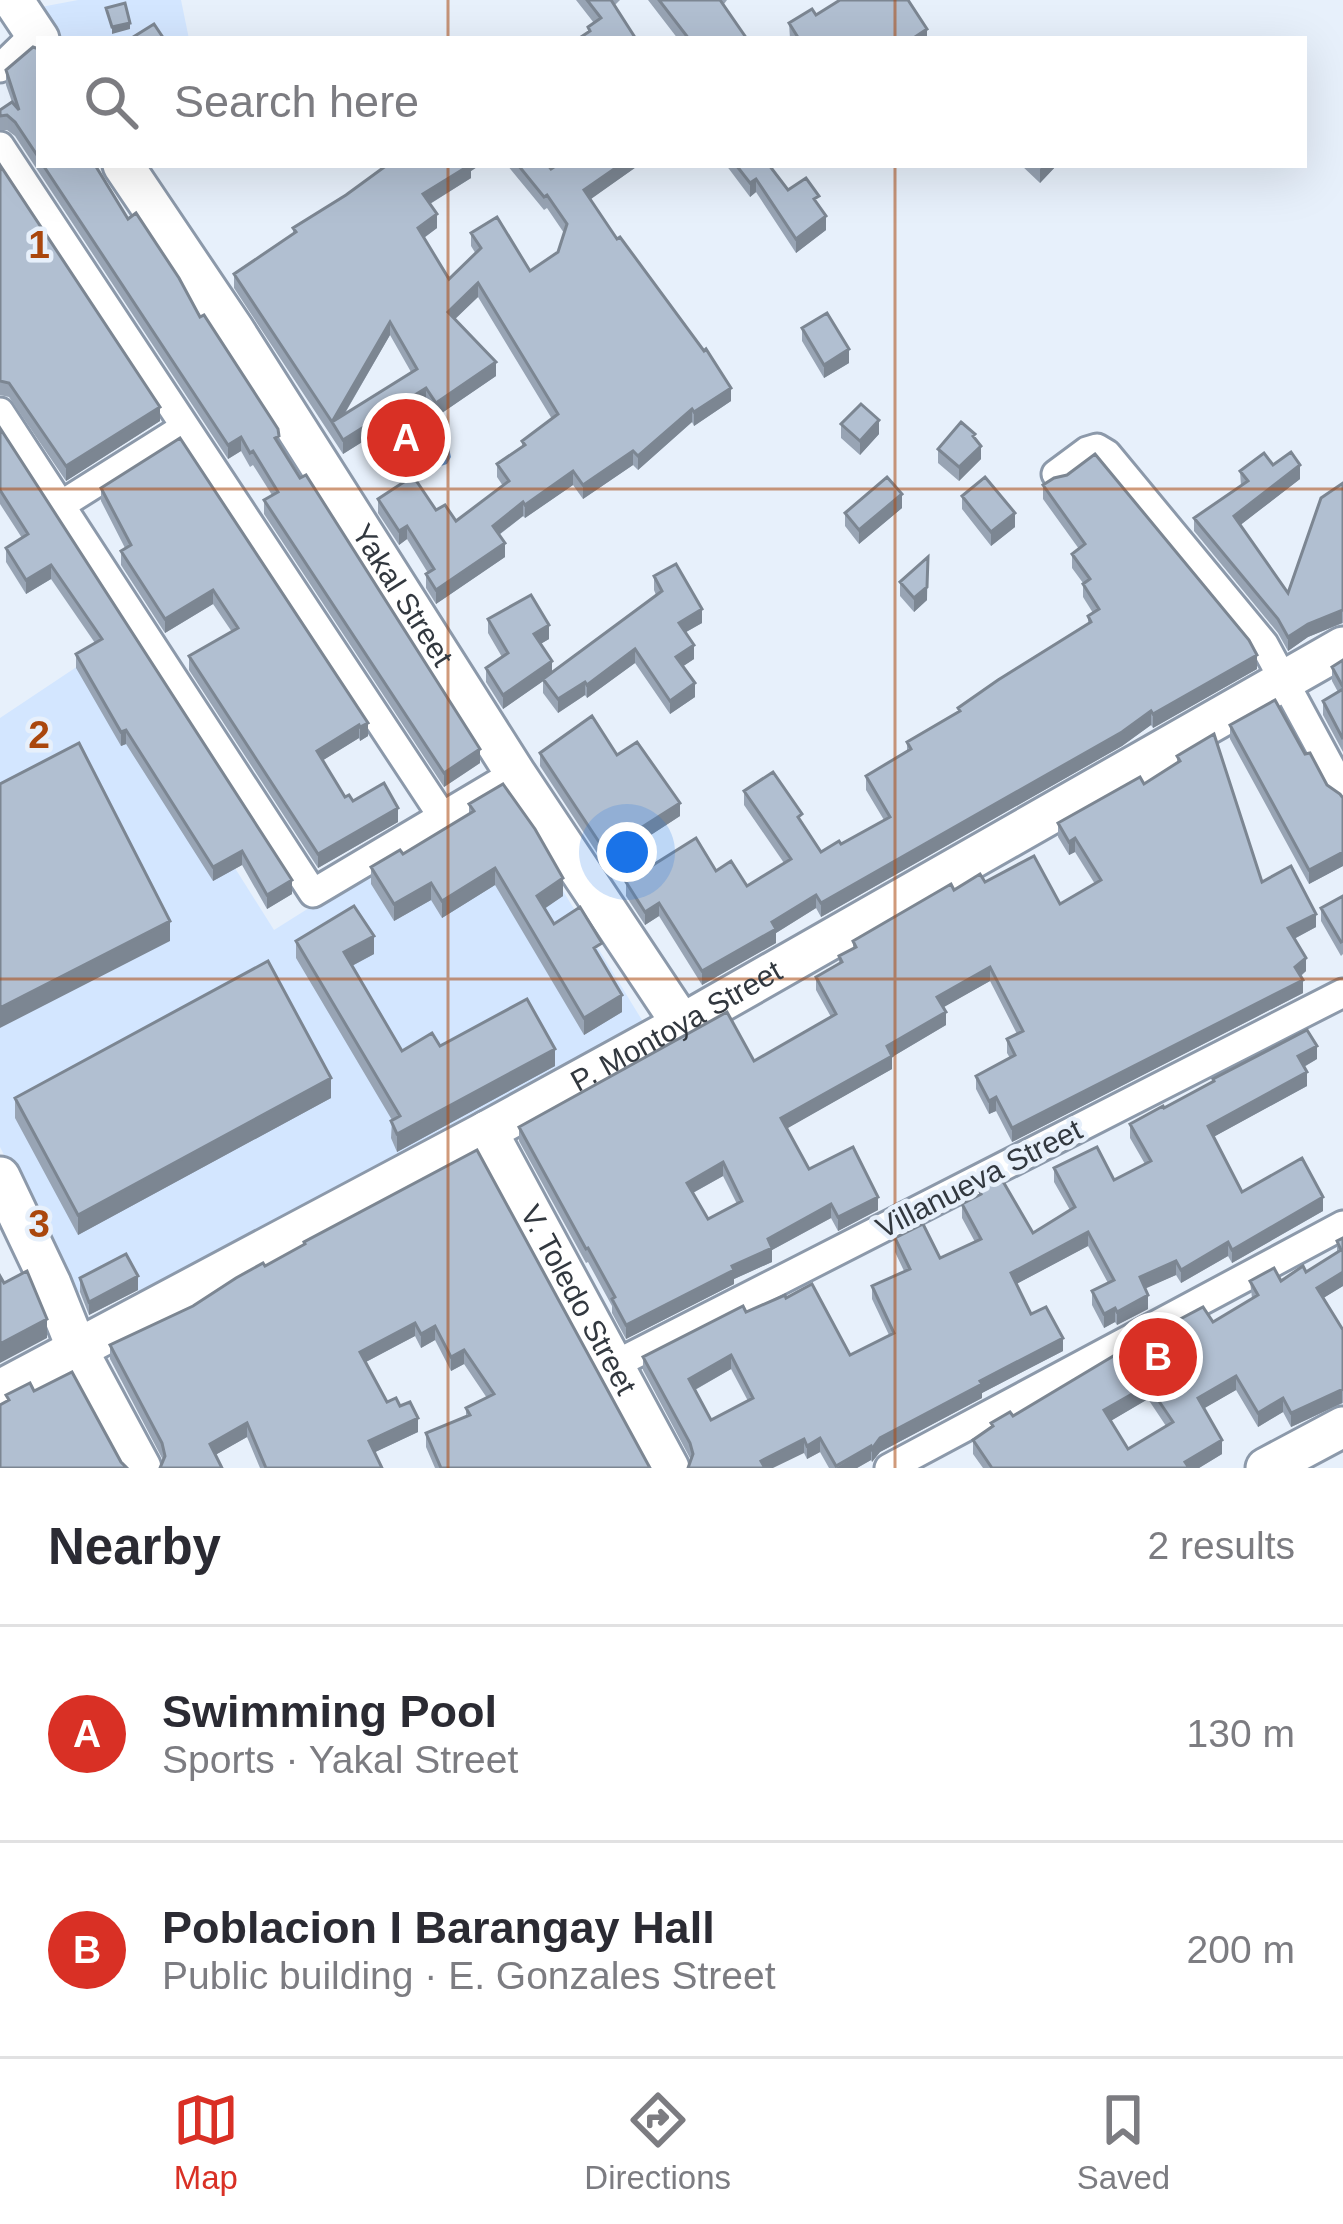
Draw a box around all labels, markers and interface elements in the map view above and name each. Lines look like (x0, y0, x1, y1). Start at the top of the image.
search box (36, 36, 1307, 168)
icon: search (78, 69, 144, 135)
text: Search here (174, 76, 419, 127)
text: 1 (28, 223, 50, 266)
pin: A (367, 393, 445, 483)
street label: Yakal Street (346, 518, 460, 672)
text: 2 (28, 713, 50, 756)
your location (597, 822, 657, 882)
street label: P. Montoya Street (565, 953, 788, 1098)
street label: Villanueva Street (870, 1112, 1088, 1245)
street label: V. Toledo Street (514, 1199, 643, 1401)
text: 3 (28, 1202, 50, 1245)
pin: B (1119, 1312, 1197, 1402)
text: Nearby (48, 1518, 221, 1575)
text: 2 results (1148, 1524, 1295, 1567)
text: Swimming Pool (162, 1686, 497, 1737)
text: A (73, 1712, 101, 1755)
text: 130 m (1187, 1712, 1295, 1755)
text: Sports · Yakal Street (162, 1738, 518, 1781)
text: Poblacion I Barangay Hall (162, 1902, 715, 1953)
text: B (73, 1928, 101, 1971)
text: 200 m (1187, 1928, 1295, 1971)
text: Public building · E. Gonzales Street (162, 1954, 776, 1997)
tab: Map (173, 2087, 239, 2197)
tab: Directions (584, 2087, 731, 2197)
tab: Saved (1077, 2087, 1170, 2197)

